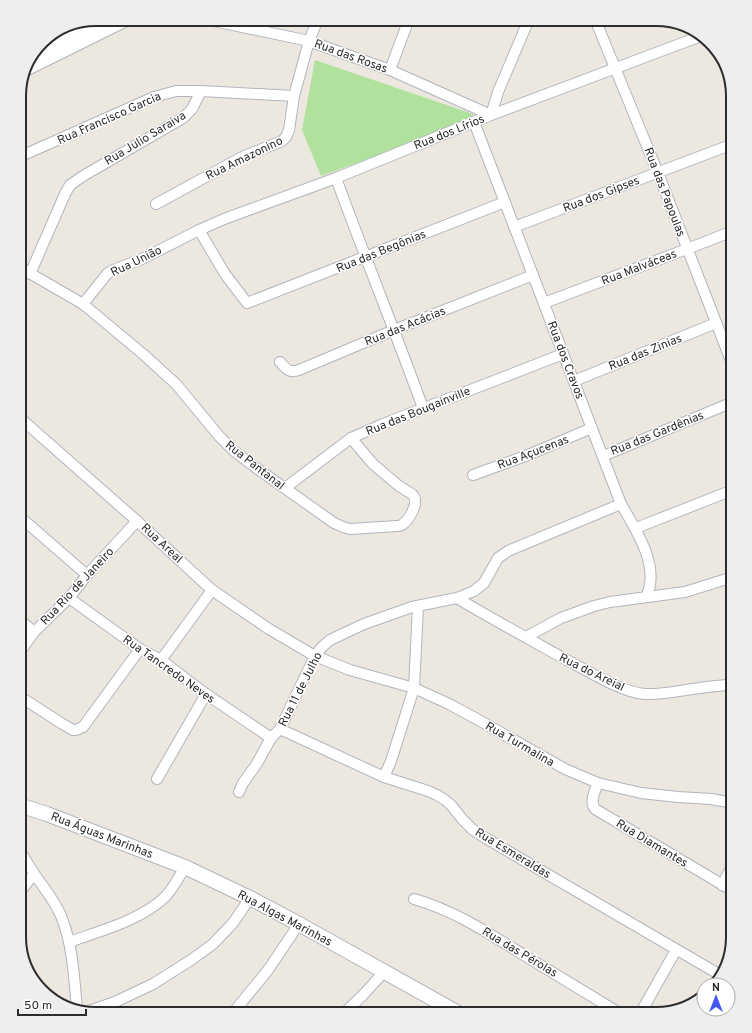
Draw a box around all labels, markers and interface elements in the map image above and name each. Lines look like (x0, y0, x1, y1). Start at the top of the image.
street label: Rua das Rosas (312, 36, 390, 78)
street label: Rua Francisco Garcia (55, 89, 164, 149)
street label: Rua Julio Saraiva (102, 108, 189, 170)
street label: Rua dos Lírios (412, 111, 487, 154)
street label: Rua Amazonino (203, 133, 286, 185)
street label: Rua das Papoulas (640, 145, 688, 239)
street label: Rua dos Gipses (561, 173, 642, 217)
street label: Rua das Begônias (334, 227, 429, 277)
street label: Rua União (108, 243, 165, 281)
street label: Rua Malváceas (599, 246, 679, 290)
street label: Rua das Acácias (362, 303, 448, 350)
street label: Rua dos Cravos (543, 319, 587, 402)
street label: Rua das Zinias (606, 331, 684, 375)
street label: Rua das Bougainville (364, 384, 473, 440)
street label: Rua das Gardênias (608, 408, 706, 460)
street label: Rua Açucenas (495, 432, 571, 474)
street label: Rua Pantanal (221, 438, 287, 494)
street label: Rua Areal (137, 520, 186, 567)
street label: Rua Rio de Janeiro (37, 544, 118, 629)
street label: Rua Tancredo Neves (119, 632, 218, 708)
street label: Rua 11 de Julho (275, 649, 327, 729)
street label: Rua do Areial (556, 650, 627, 696)
street label: Rua Turmalina (482, 719, 557, 771)
street label: Rua Águas Marinhas (48, 809, 155, 863)
street label: Rua Diamantes (613, 816, 690, 872)
street label: Rua Esmeraldas (472, 825, 553, 883)
street label: Rua Algas Marinhas (234, 887, 335, 951)
street label: Rua das Pérolas (479, 924, 560, 982)
north arrow (696, 977, 736, 1017)
text: N (712, 981, 720, 995)
scale bar (18, 991, 86, 1017)
text: 50 m (24, 998, 52, 1014)

